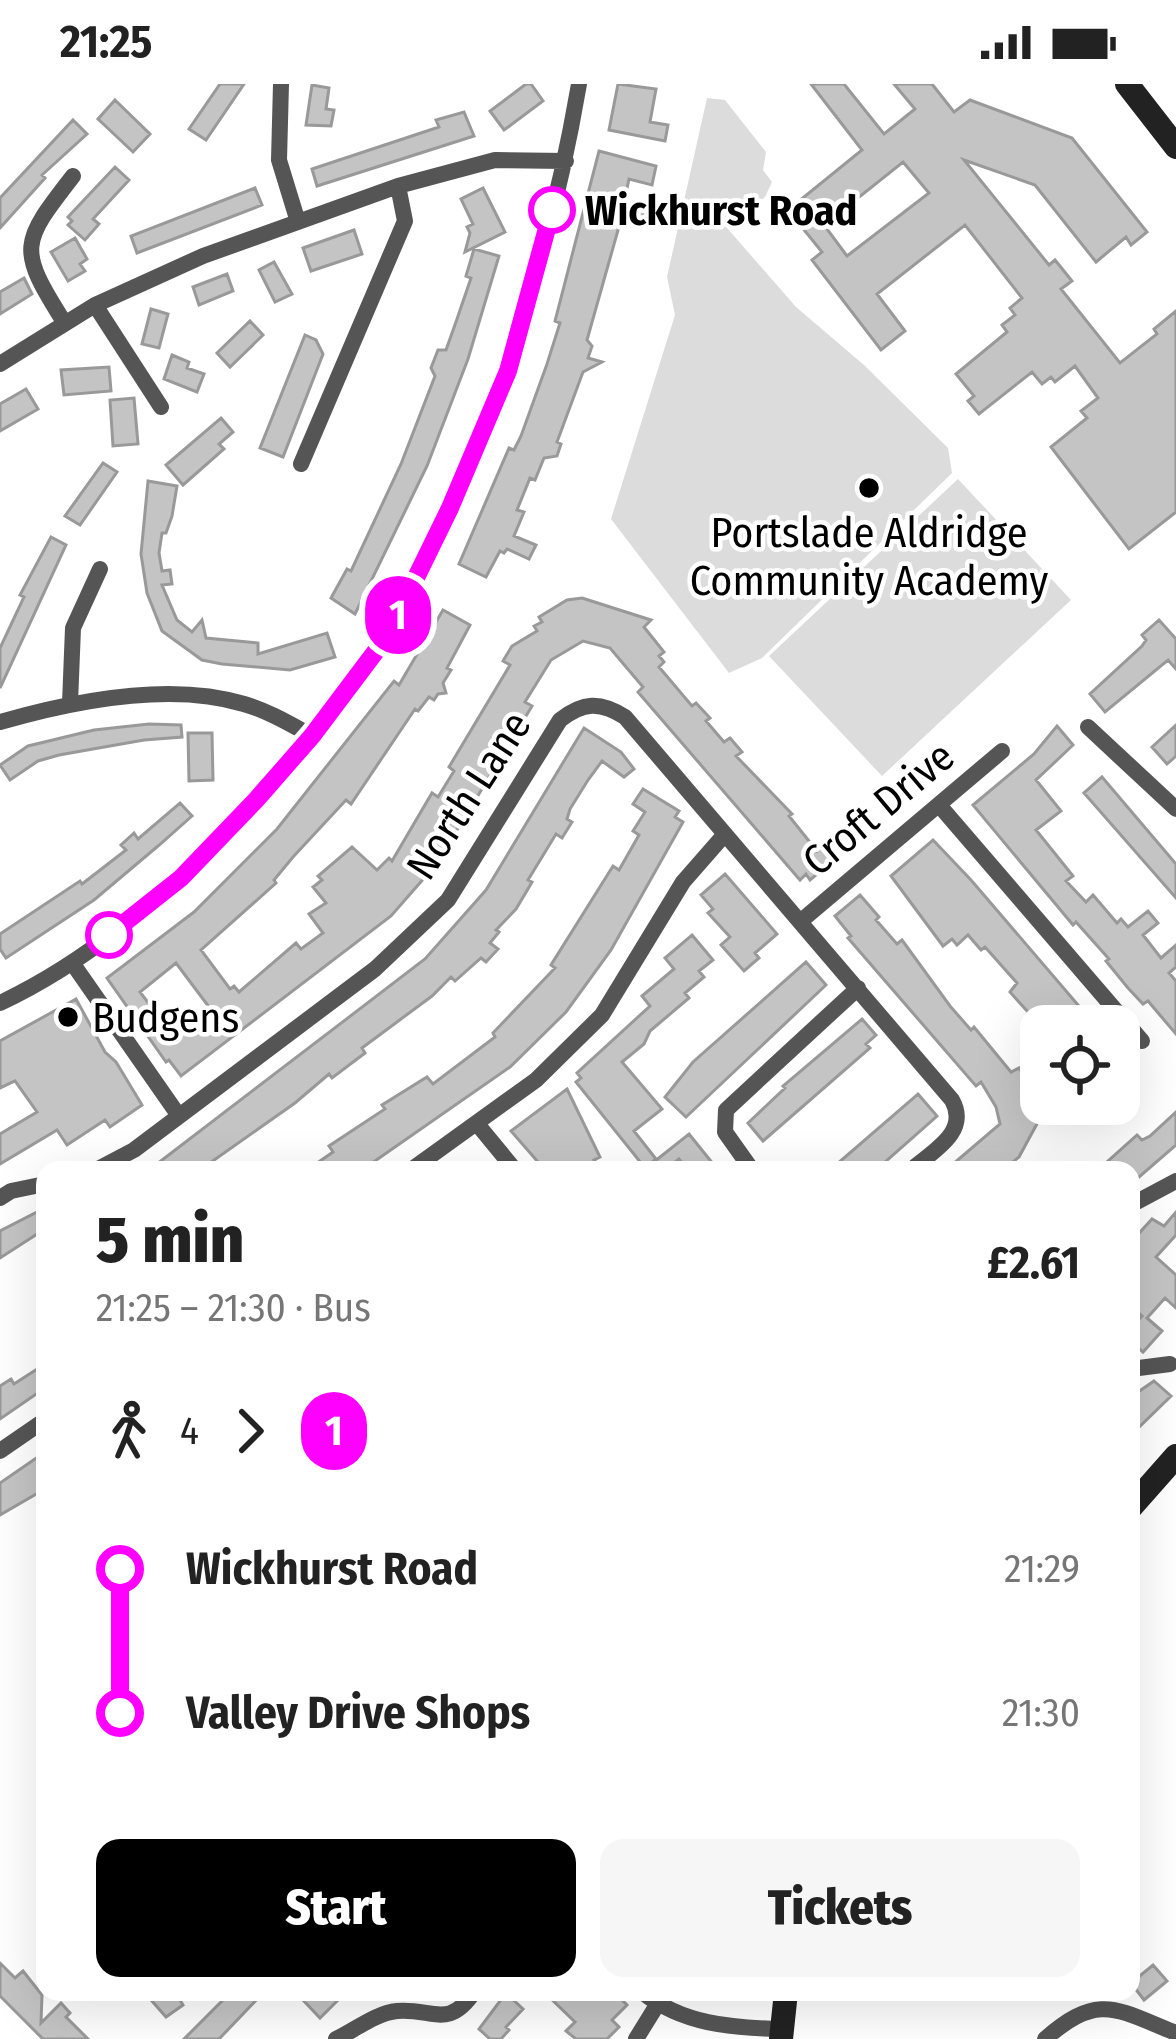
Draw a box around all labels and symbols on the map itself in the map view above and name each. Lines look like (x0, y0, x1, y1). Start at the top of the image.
place label: Wickhurst Road (585, 186, 858, 236)
marker: Wickhurst Road (530, 188, 574, 232)
marker: Portslade Aldridge Community Academy (856, 475, 882, 501)
place label: Portslade Aldridge Community Academy (690, 508, 1048, 606)
line badge: 1 (359, 576, 437, 654)
street label: North Lane (396, 702, 541, 889)
street label: Croft Drive (793, 731, 964, 886)
unlabelled marker (87, 913, 131, 957)
place label: Budgens (92, 993, 239, 1043)
marker: Budgens (55, 1004, 81, 1030)

